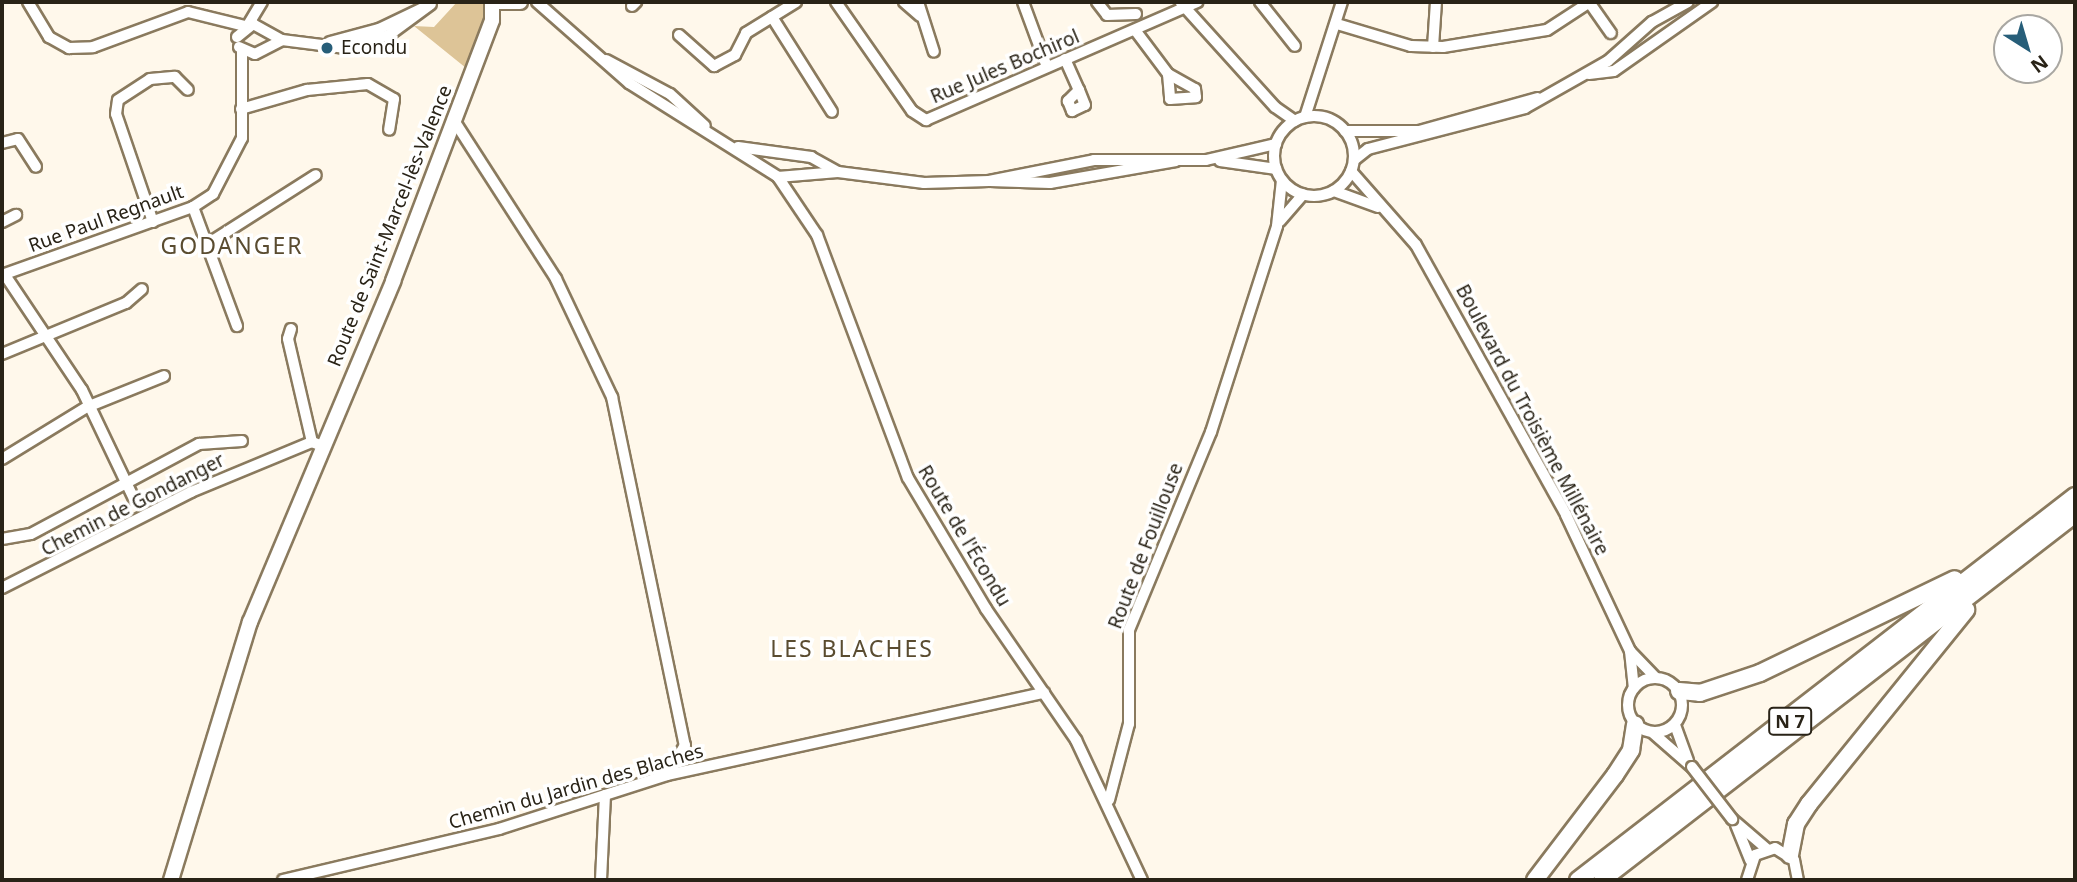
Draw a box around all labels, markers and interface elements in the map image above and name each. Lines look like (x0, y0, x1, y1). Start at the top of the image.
north arrow (1993, 14, 2063, 84)
street label: Rue Jules Bochirol (927, 25, 1083, 109)
place label: Econdu (341, 37, 407, 59)
marker: Econdu (319, 40, 335, 56)
text: N (2025, 49, 2053, 79)
street label: Route de Saint-Marcel-lès-Valence (323, 82, 457, 370)
street label: Rue Paul Regnault (25, 180, 187, 258)
district label: GODANGER (161, 231, 303, 259)
street label: Boulevard du Troisième Millénaire (1451, 281, 1613, 559)
street label: Chemin de Gondanger (38, 449, 228, 561)
street label: Route de Fouillouse (1104, 460, 1188, 632)
street label: Route de l'Écondu (913, 461, 1015, 611)
district label: LES BLACHES (772, 634, 932, 662)
road number: N 7 (1767, 706, 1813, 736)
street label: Chemin du Jardin des Blaches (446, 740, 706, 834)

